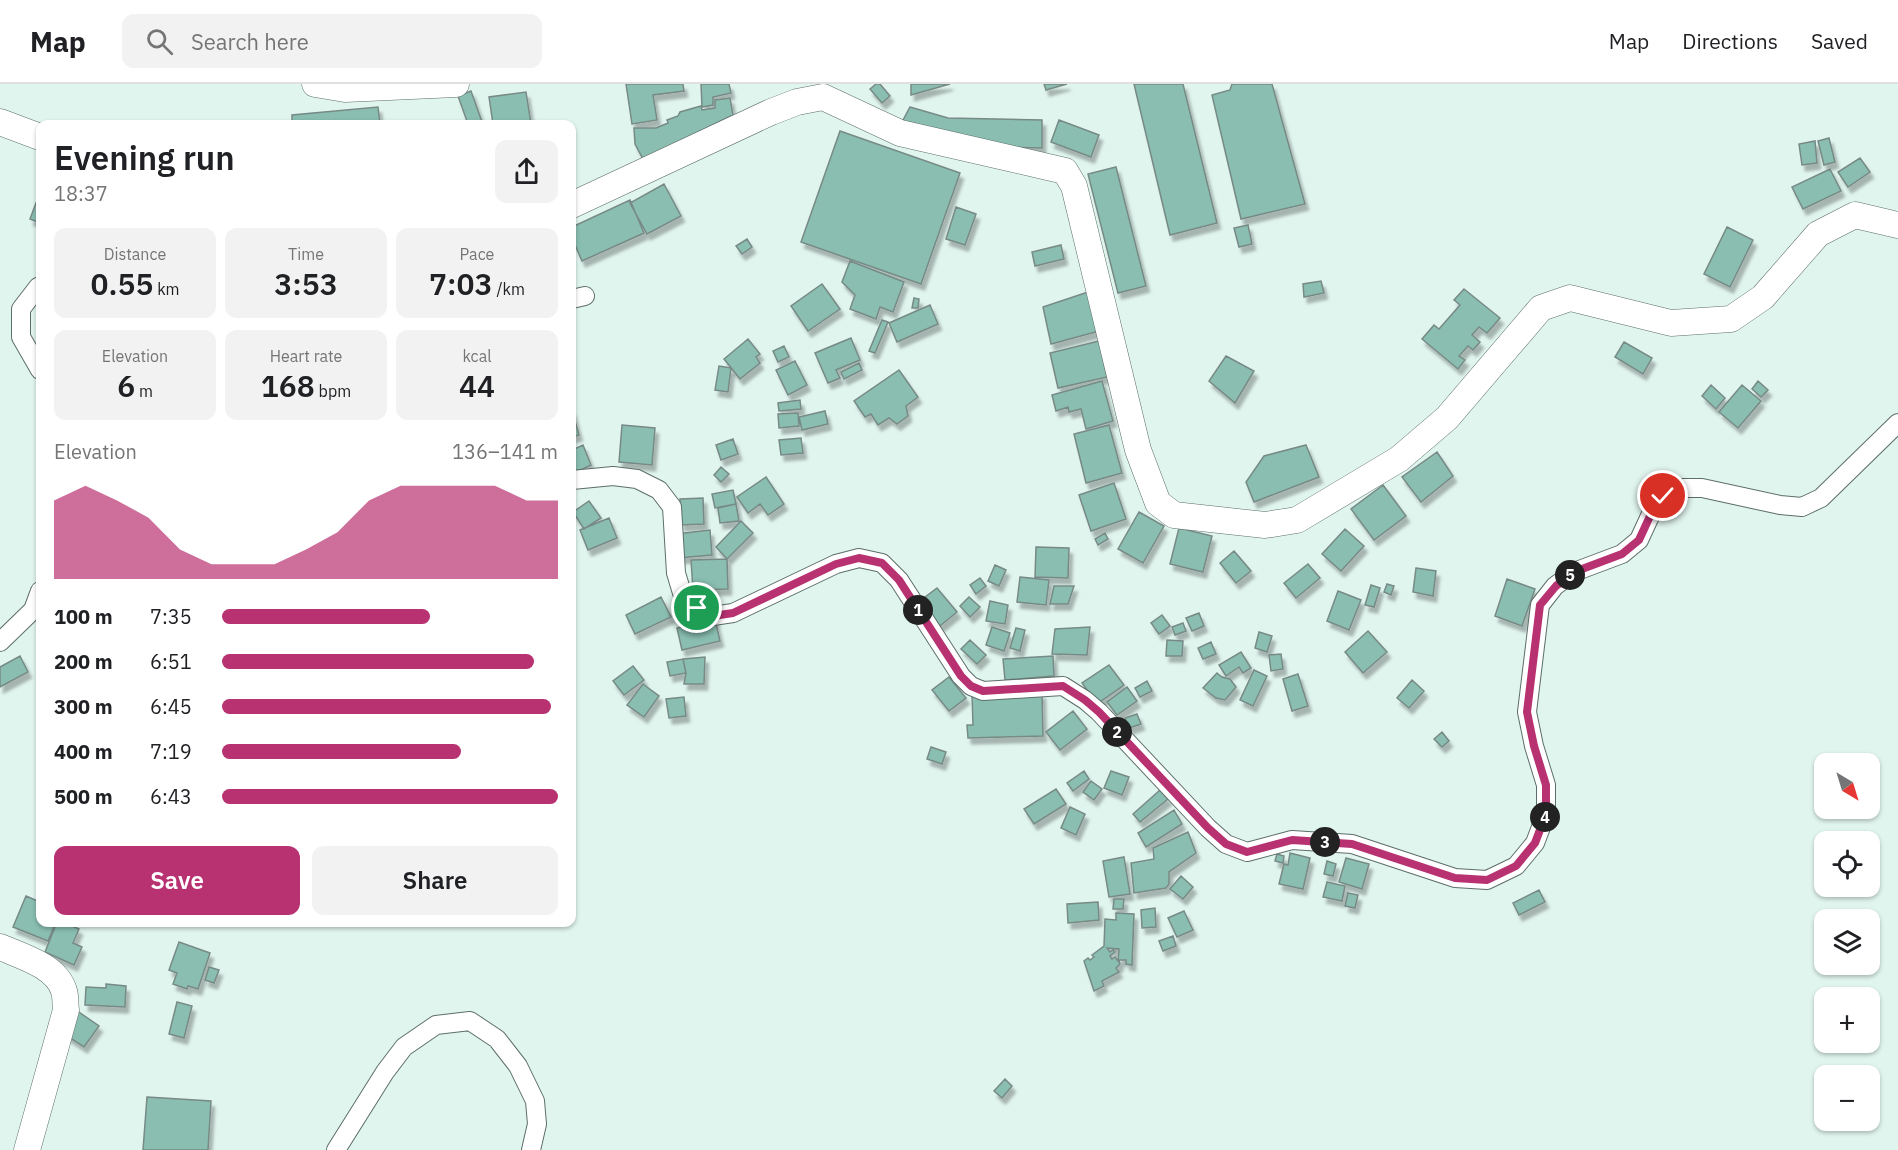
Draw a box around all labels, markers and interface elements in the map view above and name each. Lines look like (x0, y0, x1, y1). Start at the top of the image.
search box (122, 14, 542, 68)
text: Map (30, 23, 86, 60)
icon: search (143, 25, 176, 58)
text: Search here (191, 27, 309, 56)
text: Map (1609, 27, 1649, 55)
text: Directions (1682, 27, 1778, 55)
text: Saved (1811, 27, 1868, 55)
text: Evening run (54, 136, 235, 179)
button: share (495, 140, 558, 203)
text: 18:37 (54, 180, 108, 207)
text: Distance (104, 244, 166, 264)
text: Time (288, 244, 324, 264)
text: Pace (460, 244, 494, 264)
text: 0.55 (90, 264, 153, 303)
text: 3:53 (274, 264, 338, 303)
text: 7:03 (429, 264, 493, 303)
text: km (153, 279, 180, 299)
text: /km (493, 279, 525, 299)
text: Elevation (102, 346, 168, 366)
text: Heart rate (270, 346, 342, 366)
text: kcal (462, 346, 492, 366)
text: 6 (117, 366, 135, 405)
text: 168 (261, 366, 315, 405)
text: 44 (459, 366, 495, 405)
text: m (135, 381, 153, 401)
text: bpm (315, 381, 351, 401)
text: Elevation (54, 438, 137, 465)
text: 136–141 m (452, 438, 558, 465)
pin (1637, 470, 1688, 521)
icon: check (1646, 479, 1679, 512)
pin: 5 (1555, 560, 1585, 590)
text: 5 (1565, 565, 1575, 585)
pin (671, 582, 722, 633)
icon: arrive (680, 591, 713, 624)
pin: 1 (903, 595, 933, 625)
text: 1 (913, 600, 923, 620)
text: 100 m (54, 603, 113, 630)
text: 7:35 (150, 603, 192, 630)
text: 200 m (54, 648, 113, 675)
text: 6:51 (150, 648, 192, 675)
text: 300 m (54, 693, 113, 720)
text: 6:45 (150, 693, 192, 720)
pin: 2 (1102, 717, 1132, 747)
text: 2 (1112, 722, 1122, 742)
text: 400 m (54, 738, 113, 765)
text: 7:19 (150, 738, 192, 765)
north arrow (1814, 753, 1880, 819)
map controls (1814, 753, 1880, 1131)
text: 500 m (54, 783, 113, 810)
text: 6:43 (150, 783, 192, 810)
pin: 4 (1530, 802, 1560, 832)
text: 4 (1540, 807, 1550, 827)
pin: 3 (1310, 827, 1340, 857)
button: locate (1814, 831, 1880, 897)
text: 3 (1320, 832, 1330, 852)
button: Save (54, 846, 300, 915)
button: Share (312, 846, 558, 915)
button: layers (1814, 909, 1880, 975)
button: + (1814, 987, 1880, 1053)
button: − (1814, 1065, 1880, 1131)

